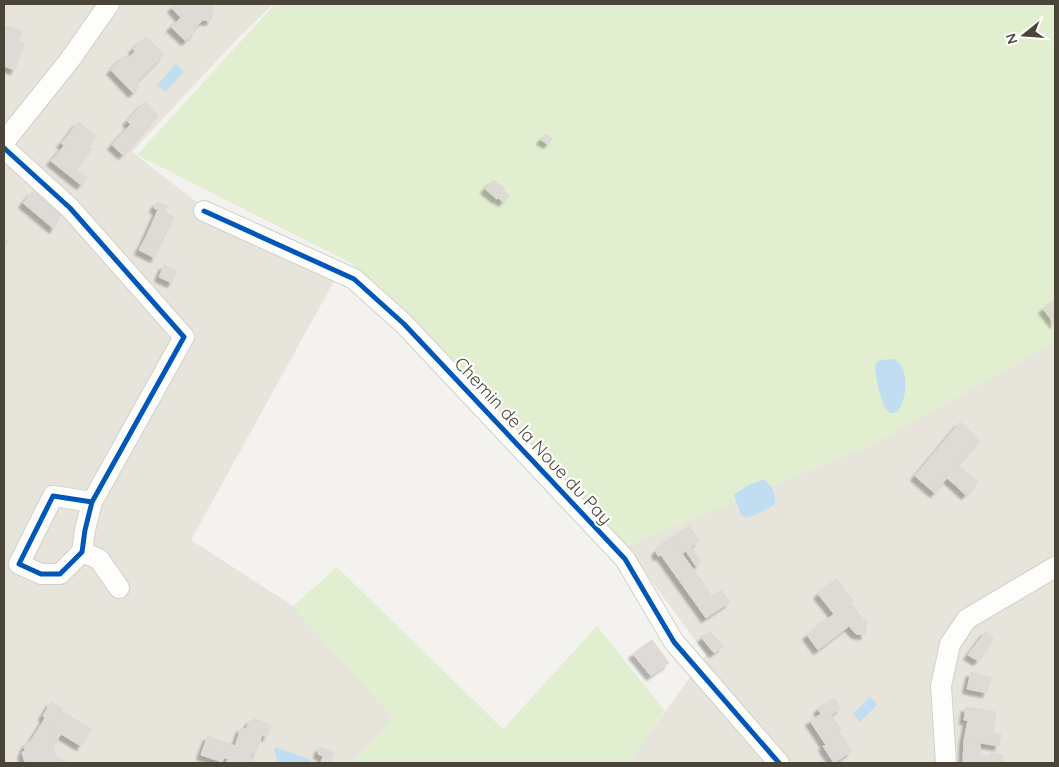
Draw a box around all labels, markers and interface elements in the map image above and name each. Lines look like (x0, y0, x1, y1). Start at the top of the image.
north arrow (999, 10, 1049, 60)
text: N (1001, 31, 1022, 46)
street label: Chemin de la Noue du Pay (450, 352, 617, 529)

